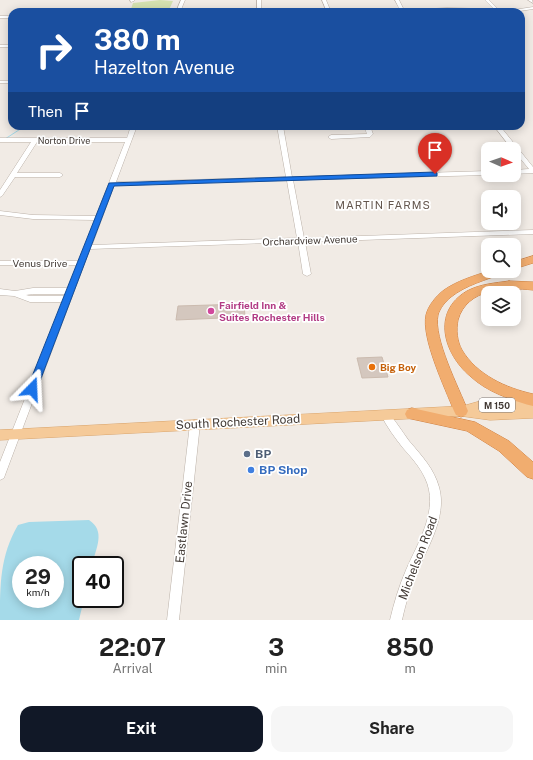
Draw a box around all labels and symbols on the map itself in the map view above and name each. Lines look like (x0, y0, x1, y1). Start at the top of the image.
pin (418, 133, 452, 174)
street label: Norton Drive (38, 135, 90, 146)
north arrow (481, 142, 521, 182)
district label: MARTIN FARMS (335, 199, 431, 211)
street label: Orchardview Avenue (262, 232, 358, 248)
street label: Venus Drive (13, 257, 68, 269)
place label: Fairfield Inn & Suites Rochester Hills (219, 299, 325, 323)
marker: Fairfield Inn & Suites Rochester Hills (206, 306, 216, 316)
place label: Big Boy (380, 361, 417, 373)
marker: Big Boy (367, 362, 377, 372)
position arrow (11, 368, 53, 410)
road number: M 150 (479, 398, 515, 412)
street label: South Rochester Road (176, 412, 300, 432)
place label: BP (255, 447, 271, 461)
marker: BP (242, 449, 252, 459)
place label: BP Shop (259, 463, 308, 477)
marker: BP Shop (246, 465, 256, 475)
street label: Eastlawn Drive (173, 480, 195, 564)
street label: Michelson Road (396, 514, 440, 602)
speed limit sign: 40 (72, 556, 124, 608)

